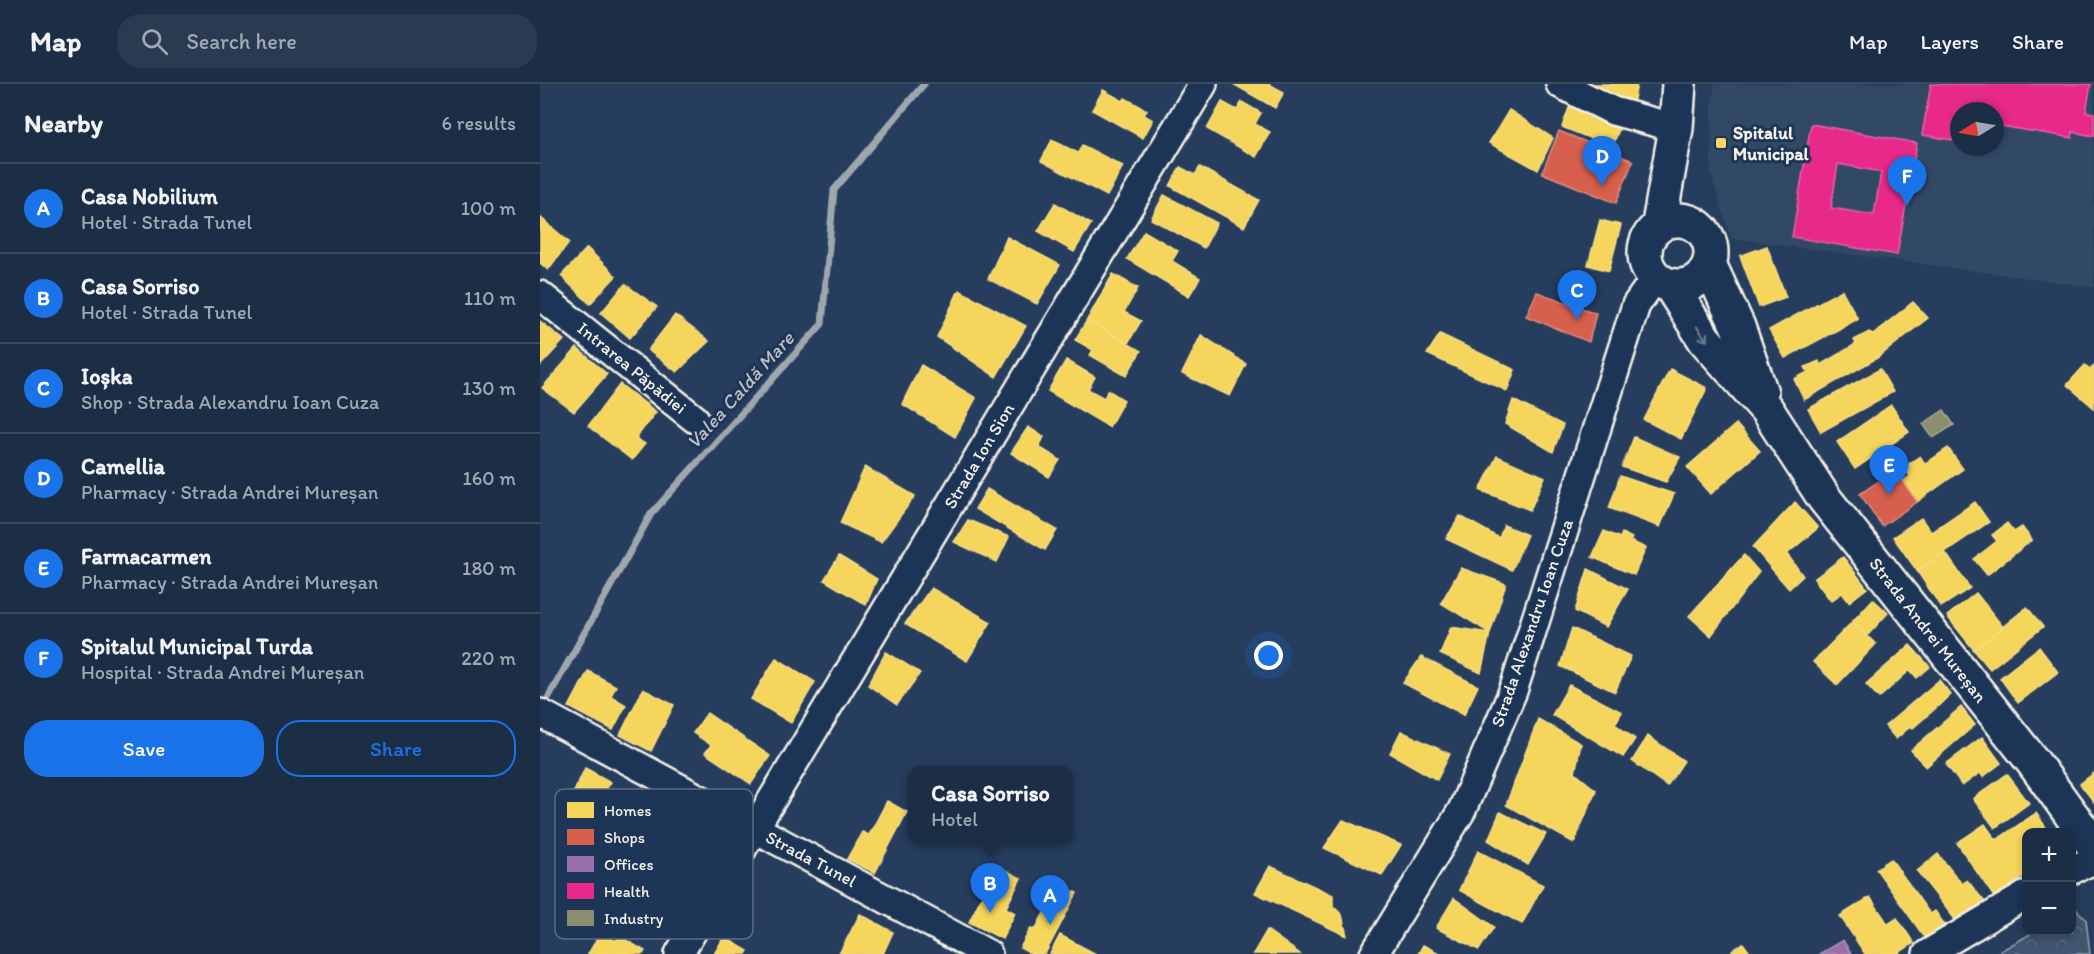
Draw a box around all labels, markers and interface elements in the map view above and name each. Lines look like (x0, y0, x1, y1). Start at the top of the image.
search box (117, 14, 537, 68)
text: Map (30, 24, 81, 58)
icon: search (138, 25, 171, 58)
text: Search here (186, 28, 297, 55)
text: Map (1849, 29, 1888, 54)
text: Layers (1921, 29, 1979, 54)
text: Share (2012, 29, 2064, 54)
north arrow (1950, 102, 2004, 156)
text: Nearby (24, 107, 103, 139)
text: 6 results (442, 111, 516, 135)
place label: Spitalul Municipal (1733, 122, 1810, 165)
pin: D (1582, 136, 1622, 186)
marker: Spitalul Municipal (1714, 136, 1728, 150)
pin: F (1888, 156, 1926, 206)
text: Casa Nobilium (81, 183, 218, 210)
text: A (37, 196, 50, 220)
text: 100 m (461, 196, 516, 220)
text: Hotel · Strada Tunel (81, 210, 252, 234)
pin: C (1558, 270, 1596, 320)
text: Casa Sorriso (81, 273, 199, 300)
text: B (37, 286, 50, 310)
text: 110 m (464, 286, 516, 310)
text: Hotel · Strada Tunel (81, 300, 252, 324)
street label: Intrarea Păpădiei (573, 317, 691, 419)
water label: Valea Caldă Mare (681, 326, 800, 453)
one-way arrow (1696, 326, 1708, 342)
text: Ioșka (81, 363, 132, 390)
text: C (37, 376, 50, 400)
text: 130 m (462, 376, 516, 400)
text: Shop · Strada Alexandru Ioan Cuza (81, 390, 379, 414)
street label: Strada Ion Sion (939, 399, 1019, 513)
pin: E (1870, 446, 1908, 495)
text: Camellia (81, 453, 165, 480)
text: D (37, 466, 50, 490)
text: 160 m (463, 466, 516, 490)
text: Pharmacy · Strada Andrei Mureșan (81, 480, 379, 504)
street label: Strada Alexandru Ioan Cuza (1486, 516, 1578, 730)
text: Farmacarmen (81, 543, 211, 570)
street label: Strada Andrei Mureșan (1864, 553, 1992, 707)
text: E (38, 556, 49, 580)
text: 180 m (462, 556, 516, 580)
text: Pharmacy · Strada Andrei Mureșan (81, 570, 379, 594)
text: Spitalul Municipal Turda (81, 633, 313, 660)
your location (1254, 641, 1283, 670)
text: F (38, 646, 49, 670)
text: 220 m (461, 646, 516, 670)
text: Hospital · Strada Andrei Mureșan (81, 660, 364, 684)
button: Save (24, 720, 264, 777)
button: Share (276, 720, 516, 777)
popup (908, 766, 1073, 844)
text: Casa Sorriso (931, 780, 1050, 807)
legend (555, 789, 753, 939)
text: Homes (604, 801, 651, 820)
text: Hotel (931, 807, 978, 831)
street label: Strada Tunel (762, 826, 860, 892)
text: Shops (604, 828, 645, 847)
map controls (2022, 828, 2076, 936)
button: + (2022, 828, 2076, 882)
text: Offices (604, 855, 654, 874)
pin: B (970, 864, 1010, 913)
pin: A (1030, 876, 1070, 925)
text: Health (604, 882, 650, 901)
button: − (2022, 882, 2076, 936)
text: Industry (604, 909, 664, 928)

